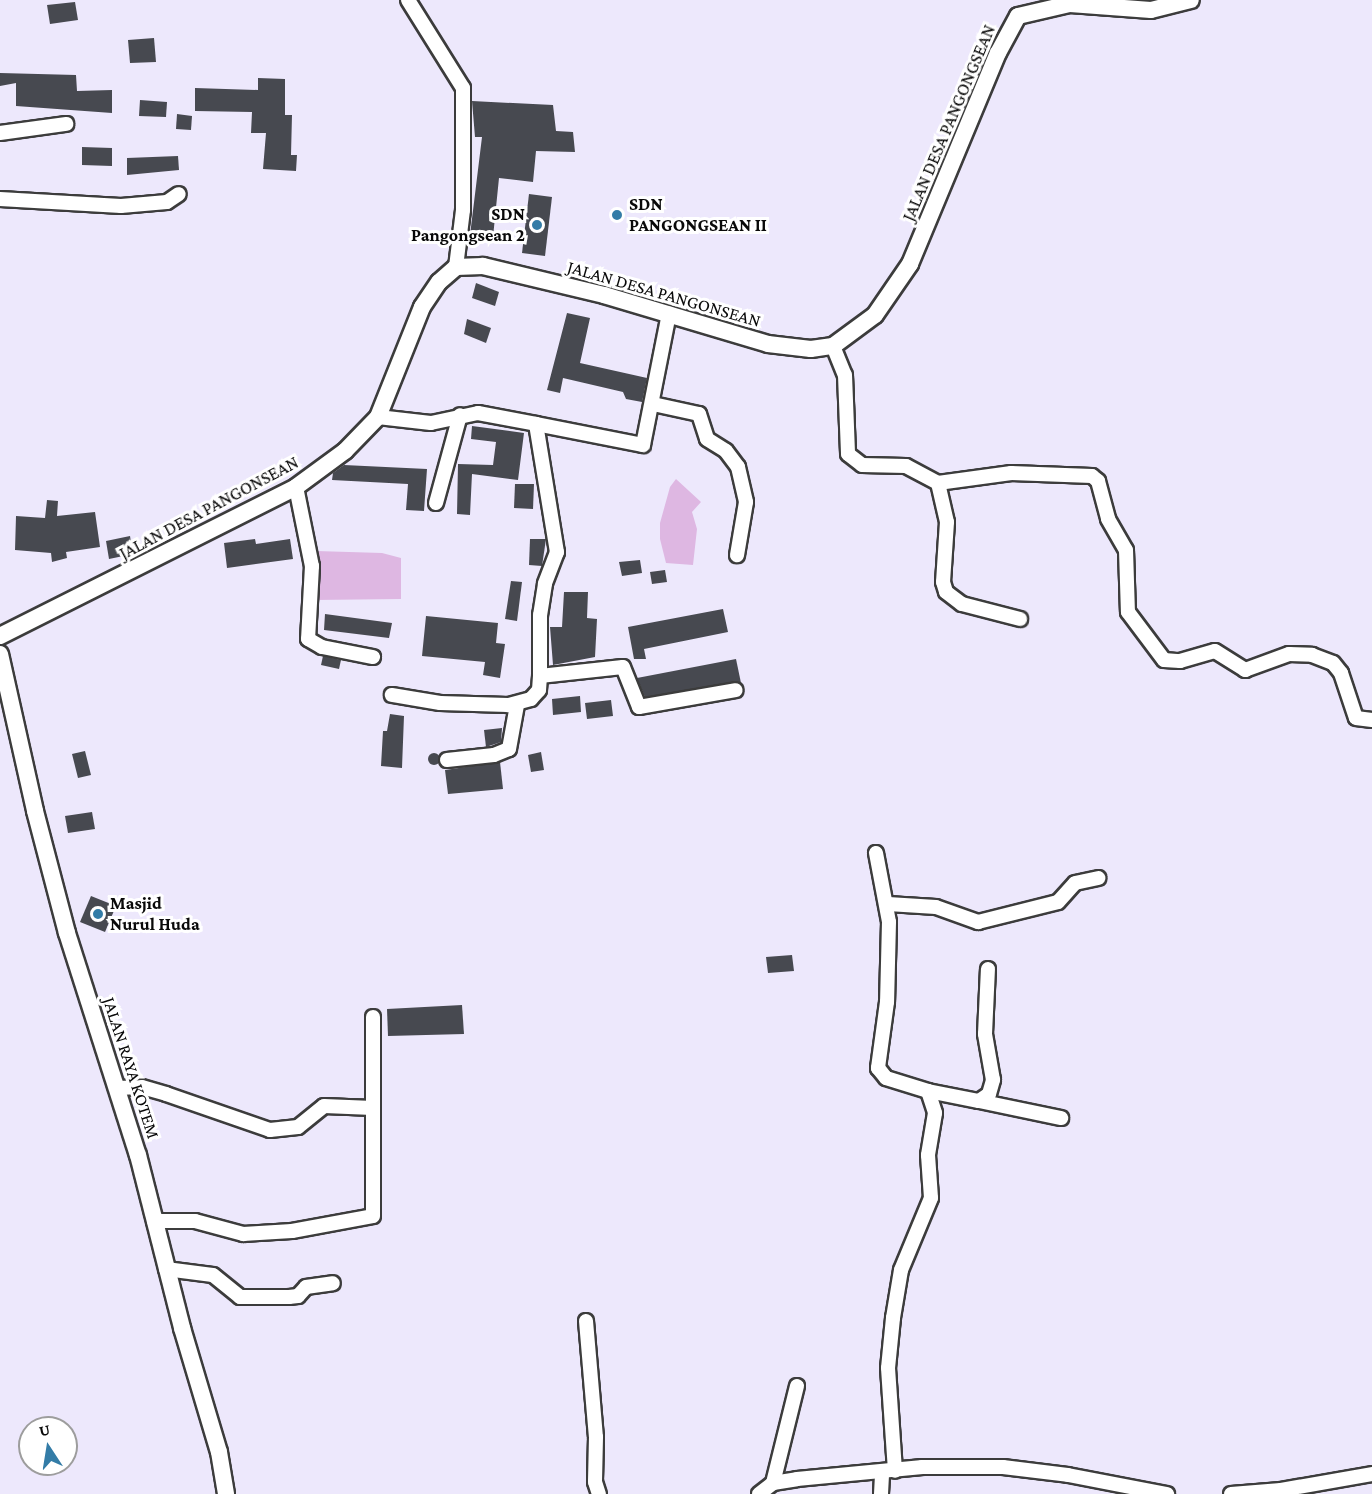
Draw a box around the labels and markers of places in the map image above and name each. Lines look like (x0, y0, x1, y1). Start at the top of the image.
place label: SDN PANGONGSEAN II (629, 194, 767, 236)
place label: SDN Pangongsean 2 (411, 204, 525, 246)
marker: SDN PANGONGSEAN II (610, 208, 624, 222)
marker: SDN Pangongsean 2 (530, 218, 544, 232)
place label: Masjid Nurul Huda (110, 893, 200, 936)
marker: Masjid Nurul Huda (91, 907, 105, 921)

